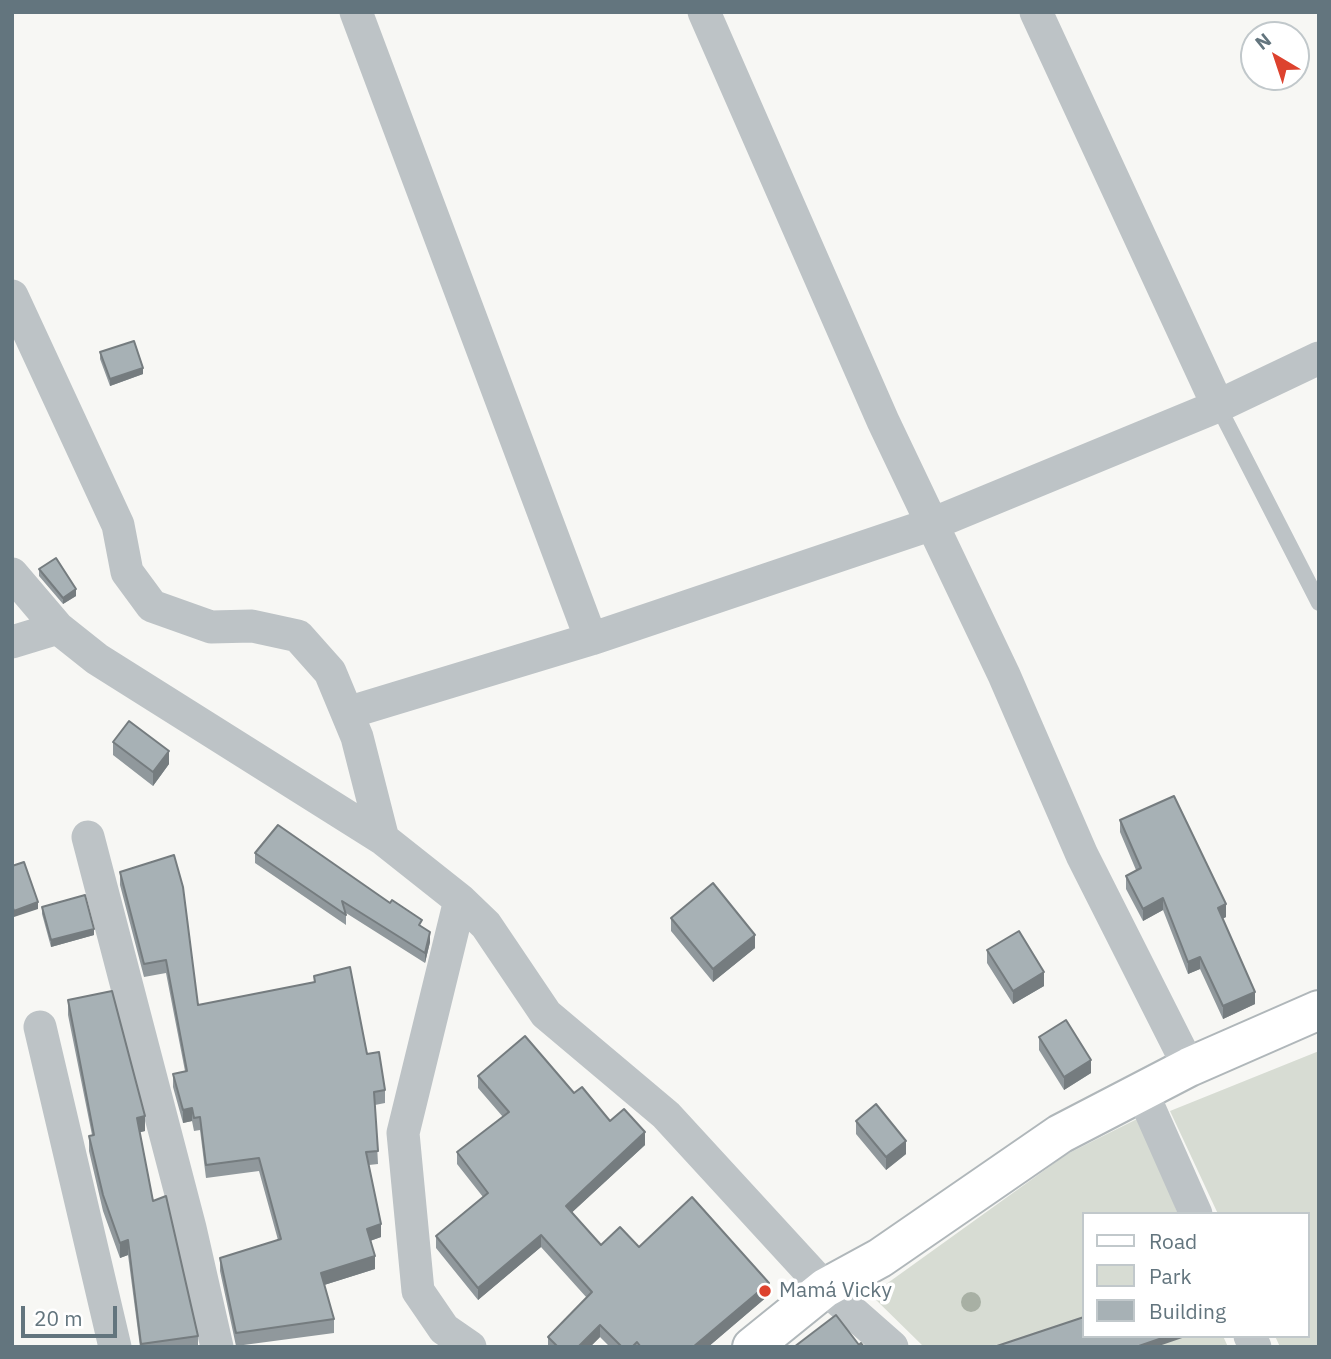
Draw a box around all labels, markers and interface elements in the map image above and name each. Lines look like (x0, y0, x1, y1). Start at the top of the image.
north arrow (1240, 21, 1310, 91)
text: N (1250, 28, 1276, 55)
legend (1082, 1212, 1310, 1338)
text: Road (1149, 1227, 1197, 1255)
text: Park (1149, 1262, 1192, 1290)
place label: Mamá Vicky (779, 1278, 892, 1304)
marker: Mamá Vicky (757, 1283, 773, 1299)
scale bar (24, 1292, 121, 1336)
text: Building (1149, 1297, 1226, 1325)
text: 20 m (34, 1304, 83, 1332)

